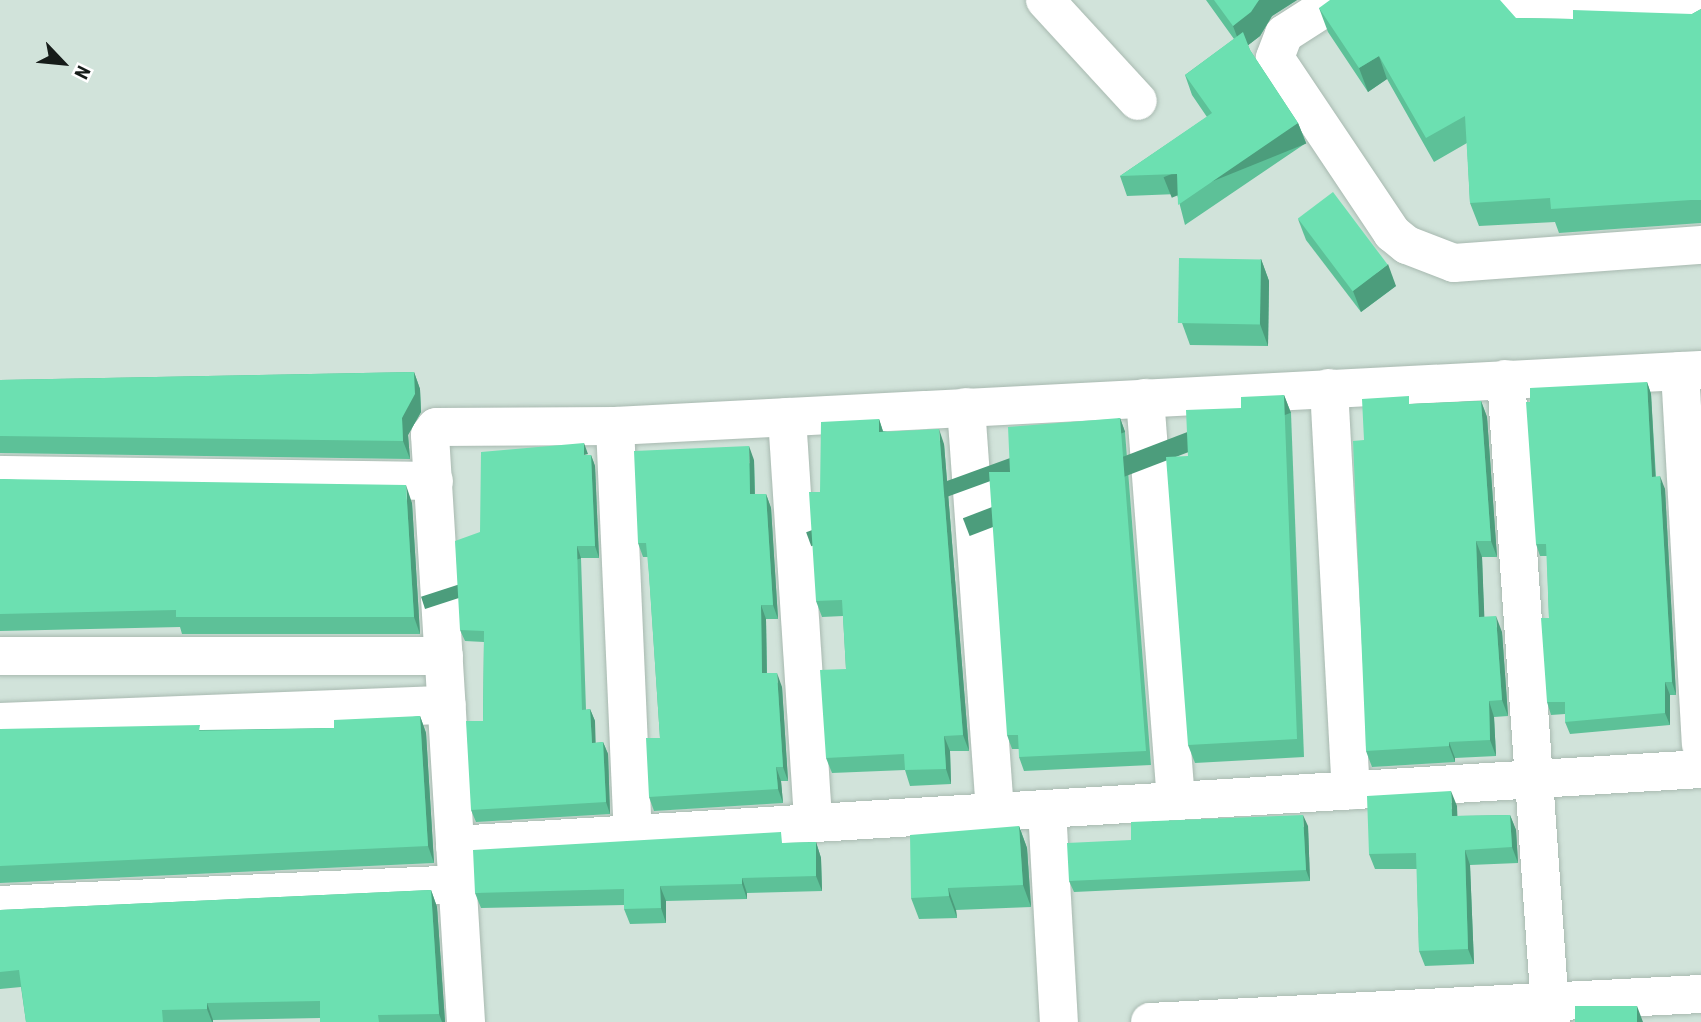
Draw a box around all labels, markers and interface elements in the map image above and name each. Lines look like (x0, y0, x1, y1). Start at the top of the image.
north arrow (28, 28, 98, 98)
text: N (69, 62, 95, 83)

